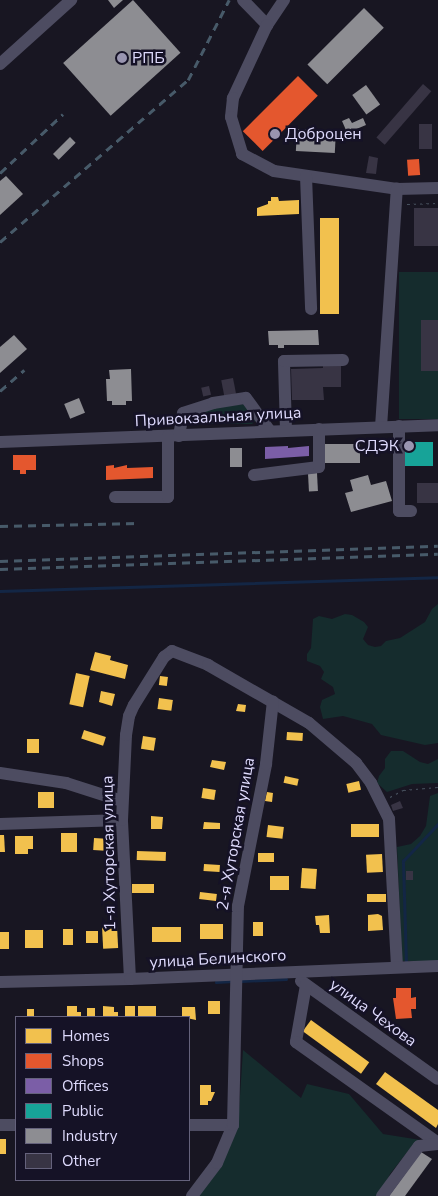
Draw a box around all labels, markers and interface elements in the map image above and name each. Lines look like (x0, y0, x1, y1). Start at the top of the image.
place label: РПБ (132, 48, 165, 68)
marker: РПБ (116, 52, 128, 64)
place label: Доброцен (285, 124, 362, 144)
marker: Доброцен (269, 128, 281, 140)
street label: Привокзальная улица (134, 403, 302, 431)
place label: СДЭК (355, 436, 399, 456)
marker: СДЭК (403, 440, 415, 452)
street label: 2-я Хуторская улица (213, 756, 259, 912)
street label: 1-я Хуторская улица (98, 775, 120, 931)
street label: улица Белинского (149, 946, 287, 972)
street label: улица Чехова (326, 975, 420, 1051)
legend (15, 1016, 190, 1181)
text: Homes (62, 1026, 110, 1046)
text: Shops (62, 1051, 104, 1071)
text: Offices (62, 1076, 109, 1096)
text: Public (62, 1101, 103, 1121)
text: Industry (62, 1126, 117, 1146)
text: Other (62, 1151, 101, 1171)

